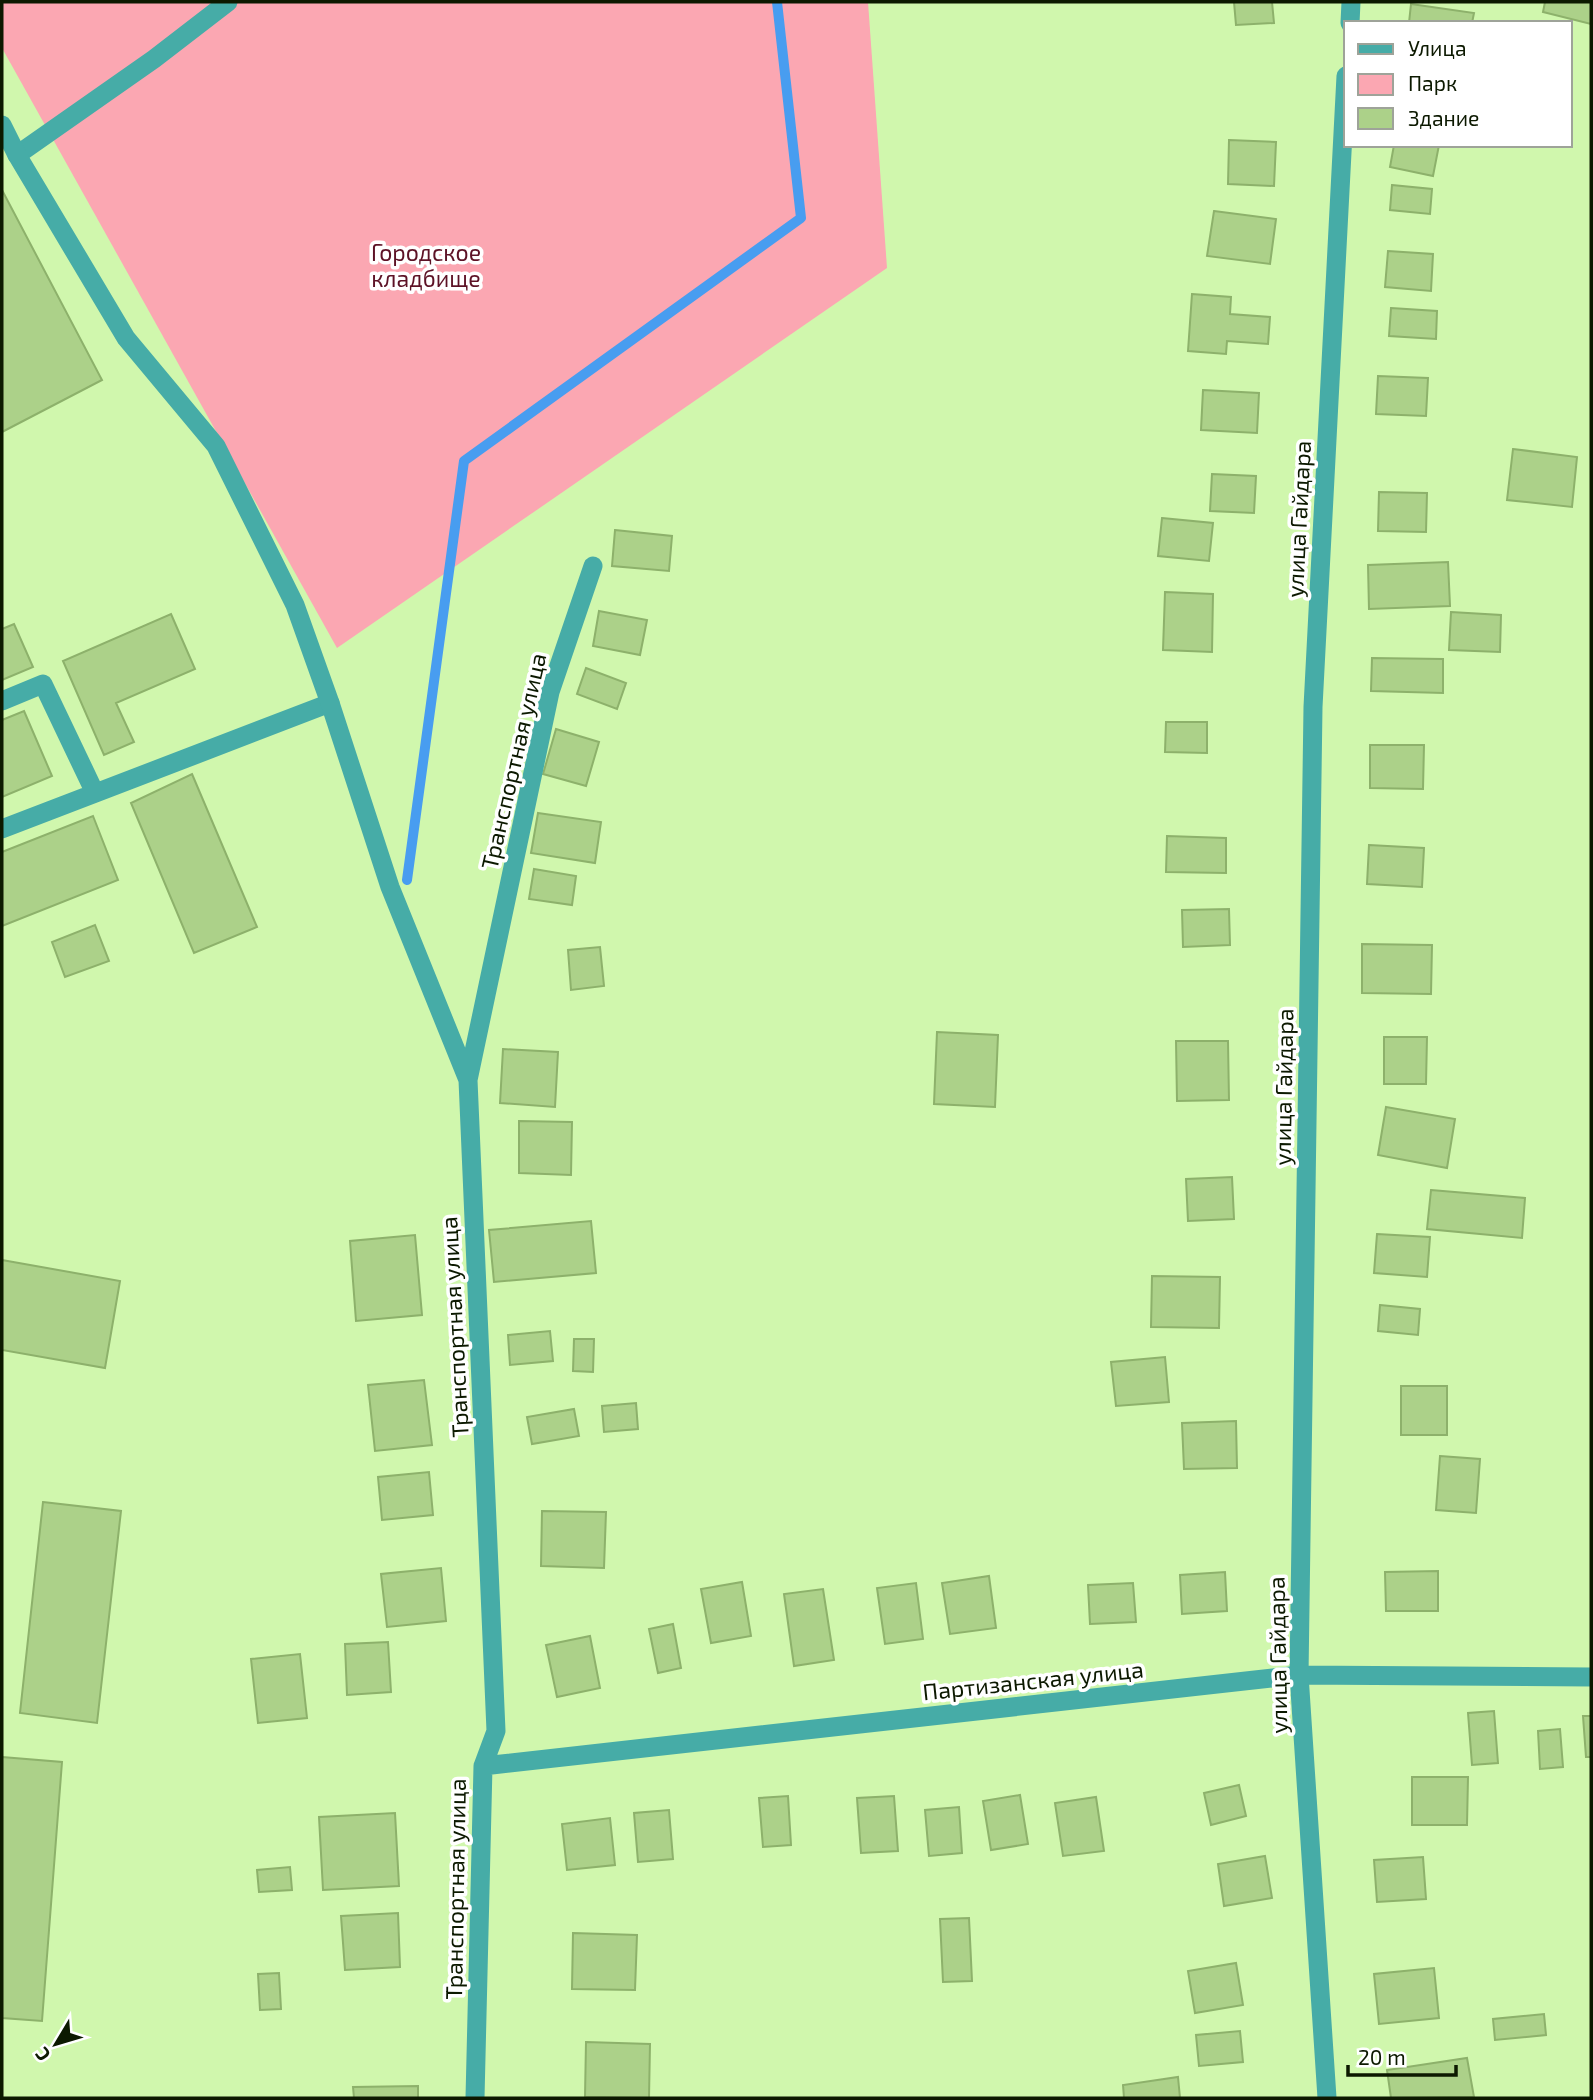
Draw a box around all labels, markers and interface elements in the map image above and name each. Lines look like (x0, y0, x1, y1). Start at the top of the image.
legend (1344, 21, 1572, 147)
text: Улица (1408, 35, 1467, 60)
text: Парк (1408, 70, 1457, 95)
text: Здание (1408, 105, 1479, 130)
park label: Городское кладбище (371, 238, 481, 292)
street label: улица Гайдара (1280, 440, 1317, 598)
street label: Транспортная улица (474, 650, 552, 872)
street label: улица Гайдара (1268, 1008, 1299, 1166)
street label: Транспортная улица (434, 1216, 475, 1438)
street label: улица Гайдара (1262, 1576, 1293, 1734)
street label: Партизанская улица (921, 1654, 1145, 1707)
street label: Транспортная улица (439, 1778, 472, 2000)
north arrow (21, 2009, 91, 2079)
scale bar (1348, 2034, 1456, 2078)
text: С (30, 2043, 55, 2066)
text: 20 m (1358, 2044, 1406, 2069)

